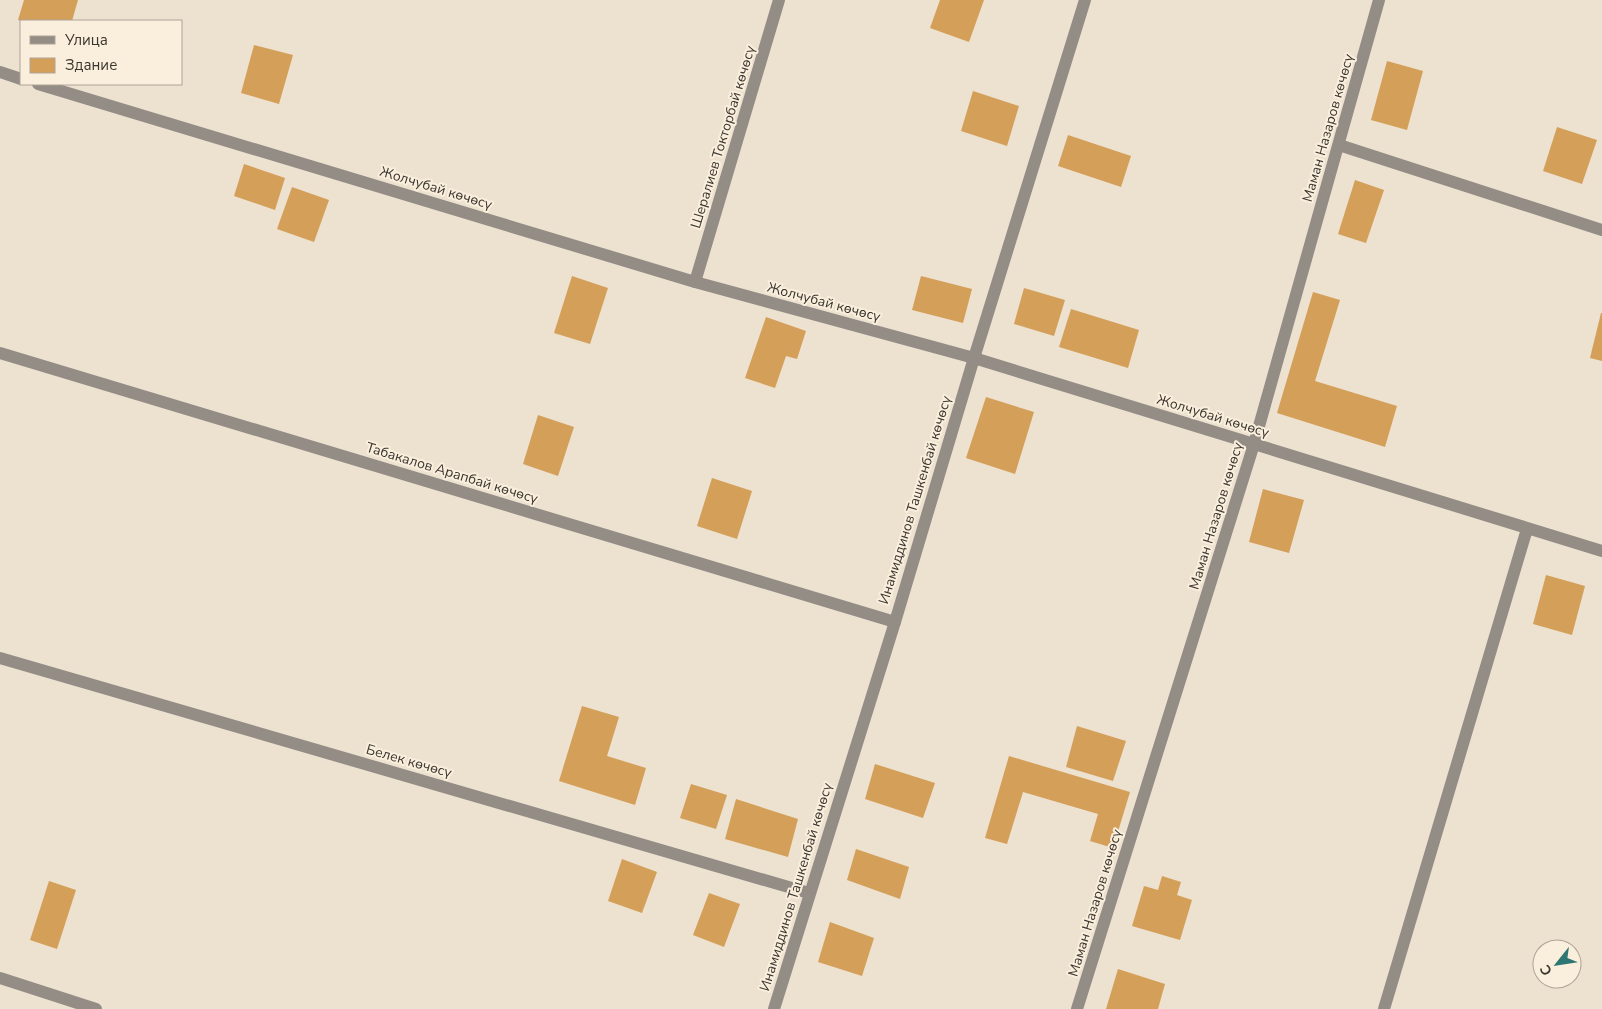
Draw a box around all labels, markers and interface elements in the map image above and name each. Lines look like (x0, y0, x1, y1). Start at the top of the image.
legend (20, 20, 182, 85)
text: Улица (64, 30, 108, 50)
street label: Шералиев Токторбай көчөсү (686, 42, 760, 231)
street label: Маман Назаров көчөсү (1298, 51, 1358, 204)
text: Здание (65, 55, 117, 75)
street label: Жолчубай көчөсү (378, 162, 495, 214)
street label: Жолчубай көчөсү (765, 278, 883, 326)
street label: Жолчубай көчөсү (1155, 390, 1272, 442)
street label: Инамиддинов Ташкенбай көчөсү (874, 393, 956, 607)
street label: Табакалов Арапбай көчөсү (364, 438, 541, 508)
street label: Маман Назаров көчөсү (1185, 439, 1248, 592)
street label: Белек көчөсү (364, 740, 455, 782)
street label: Инамиддинов Ташкенбай көчөсү (755, 780, 837, 994)
street label: Маман Назаров көчөсү (1064, 826, 1127, 979)
north arrow (1532, 939, 1582, 989)
text: С (1535, 961, 1557, 979)

